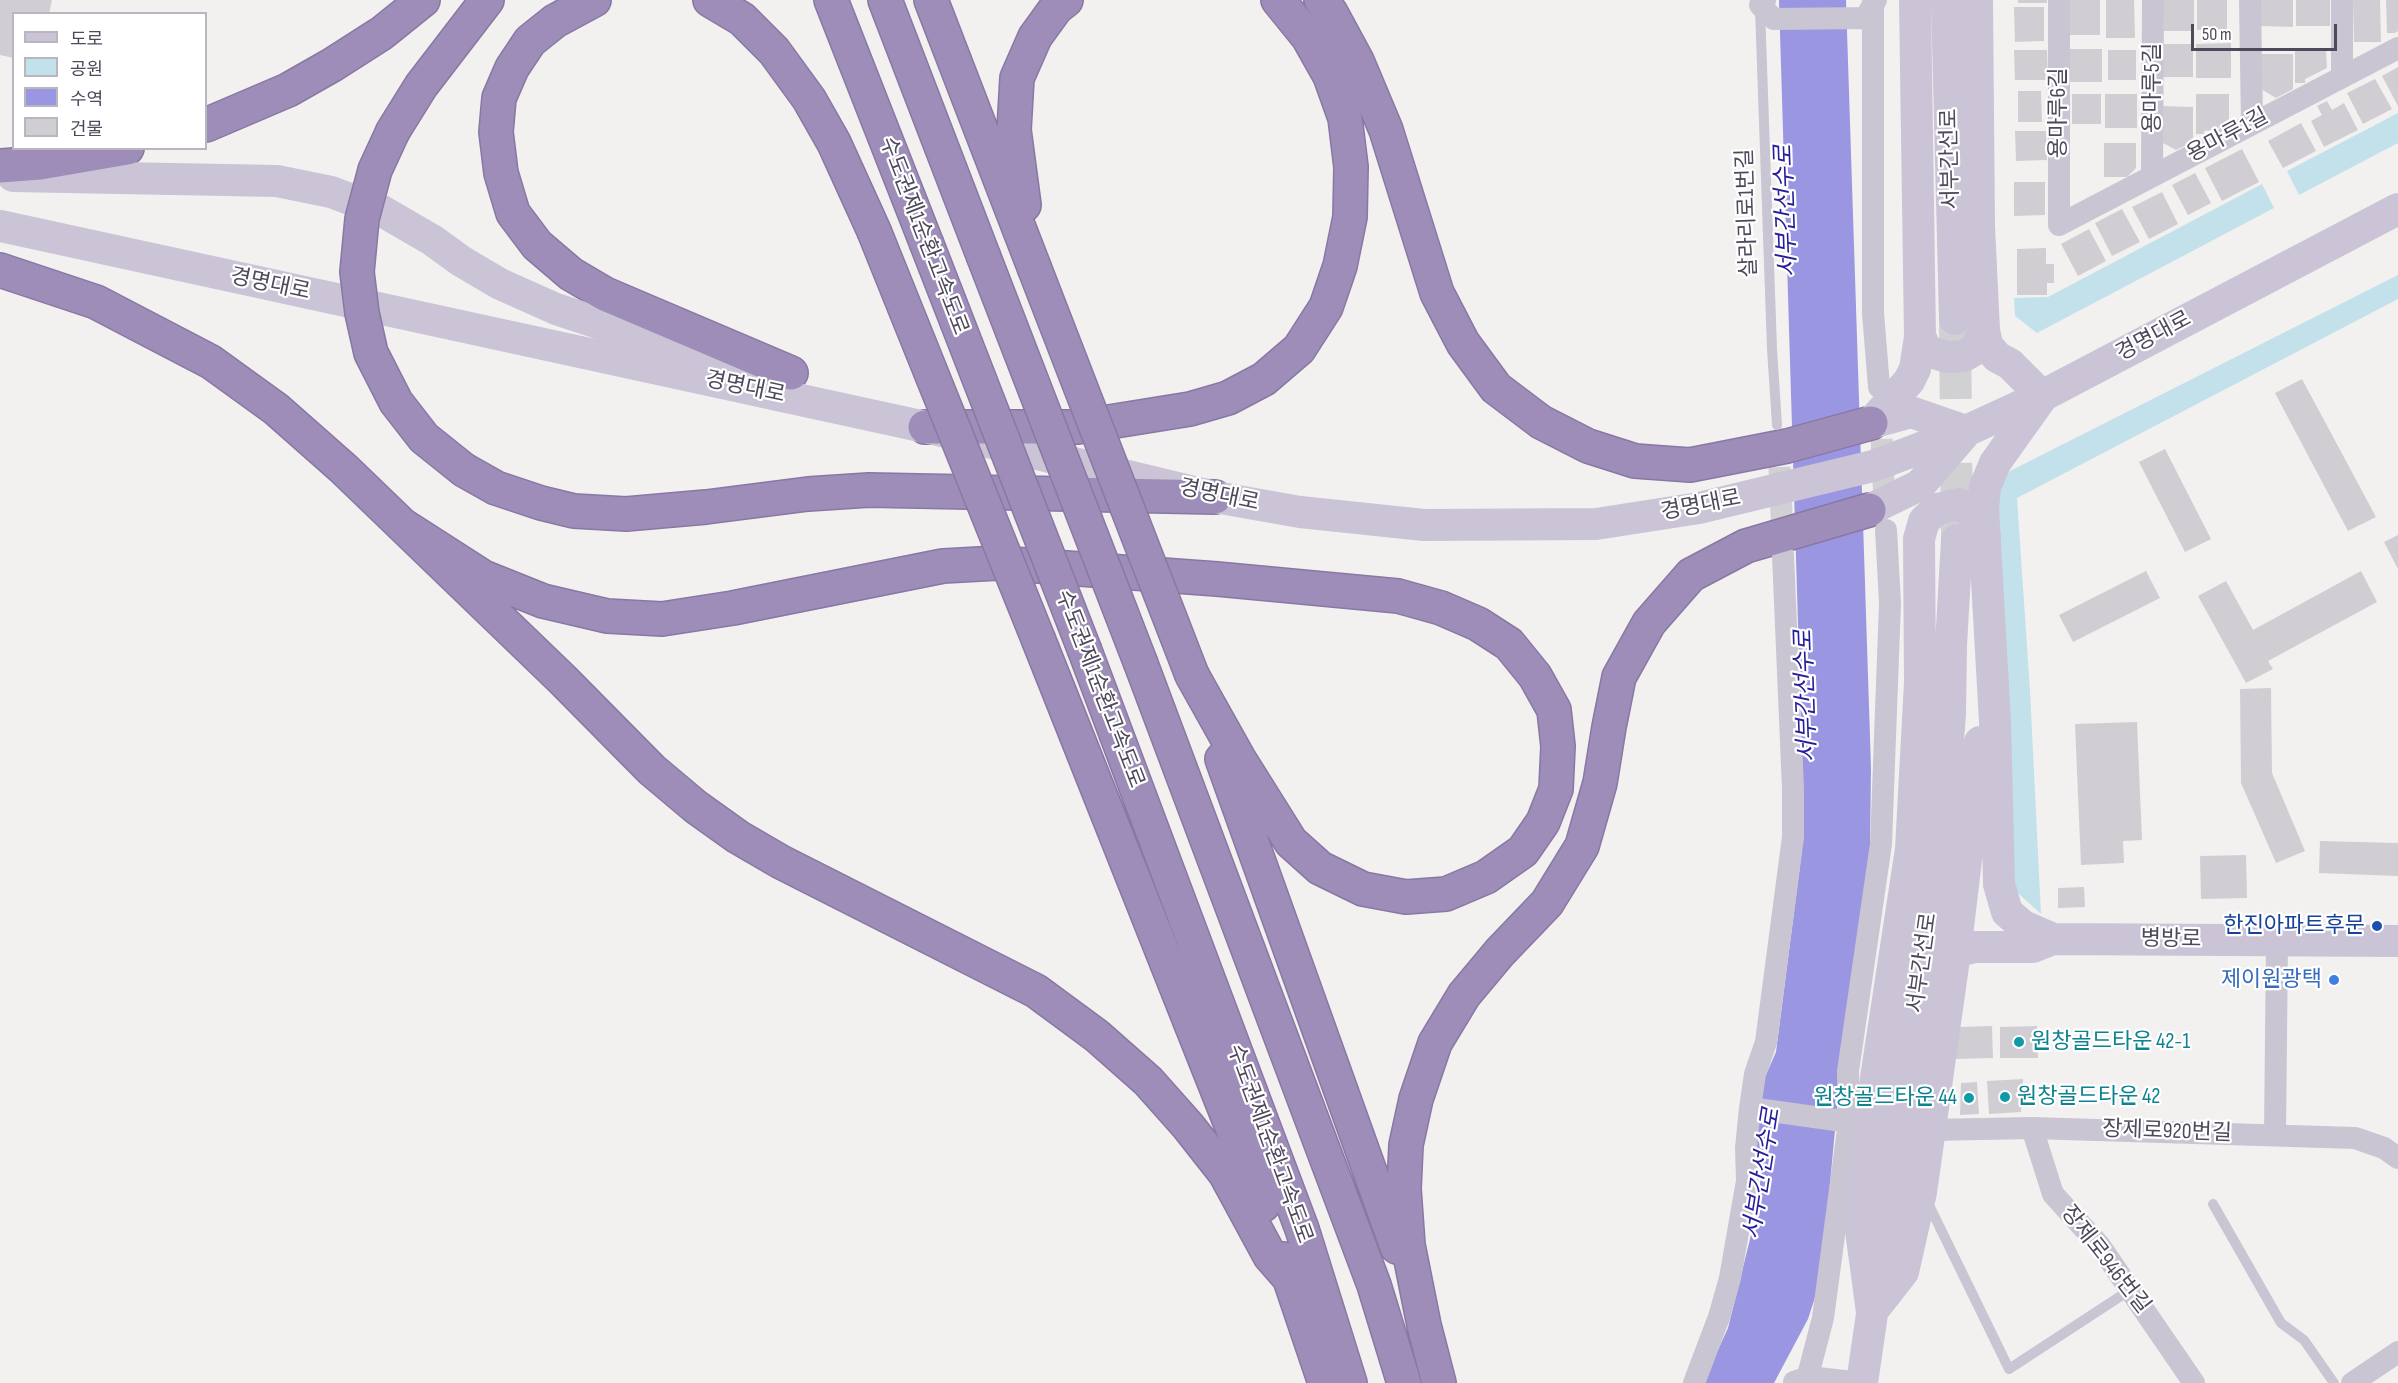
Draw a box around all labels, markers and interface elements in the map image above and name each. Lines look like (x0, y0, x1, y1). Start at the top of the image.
legend (12, 12, 207, 150)
scale bar (2194, 12, 2340, 50)
text: 50 m (2202, 24, 2232, 45)
text: 도로 (70, 29, 103, 50)
street label: 용마루5길 (2140, 43, 2166, 133)
text: 공원 (70, 59, 103, 80)
street label: 용마루6길 (2046, 68, 2072, 158)
text: 수역 (70, 89, 103, 110)
street label: 용마루1길 (2183, 104, 2273, 168)
street label: 서부간선로 (1937, 108, 1965, 210)
text: 건물 (70, 119, 103, 140)
street label: 수도권제1순환고속도로 (873, 133, 973, 339)
water label: 서부간선수로 (1770, 144, 1804, 278)
street label: 살라리로1번길 (1733, 148, 1763, 278)
street label: 경명대로 (228, 264, 312, 306)
street label: 경명대로 (2112, 306, 2196, 368)
street label: 경명대로 (703, 367, 787, 409)
street label: 경명대로 (1177, 475, 1261, 517)
street label: 경명대로 (1659, 485, 1743, 527)
street label: 수도권제1순환고속도로 (1049, 586, 1149, 792)
water label: 서부간선수로 (1790, 629, 1824, 763)
street label: 서부간선로 (1903, 911, 1943, 1015)
place label: 한진아파트후문 (2223, 913, 2365, 939)
marker: 한진아파트후문 (2370, 919, 2384, 933)
street label: 병방로 (2140, 926, 2202, 954)
place label: 제이원광택 (2221, 967, 2322, 993)
marker: 제이원광택 (2327, 973, 2341, 987)
place label: 원창골드타운 42-1 (2031, 1029, 2190, 1055)
marker: 원창골드타운 42-1 (2012, 1035, 2026, 1049)
street label: 수도권제1순환고속도로 (1221, 1041, 1317, 1247)
place label: 원창골드타운 42 (2017, 1084, 2160, 1110)
place label: 원창골드타운 44 (1814, 1085, 1957, 1111)
marker: 원창골드타운 42 (1998, 1090, 2012, 1104)
marker: 원창골드타운 44 (1962, 1091, 1976, 1105)
water label: 서부간선수로 (1738, 1106, 1788, 1242)
street label: 장제로920번길 (2102, 1117, 2232, 1147)
street label: 장제로946번길 (2055, 1201, 2155, 1319)

